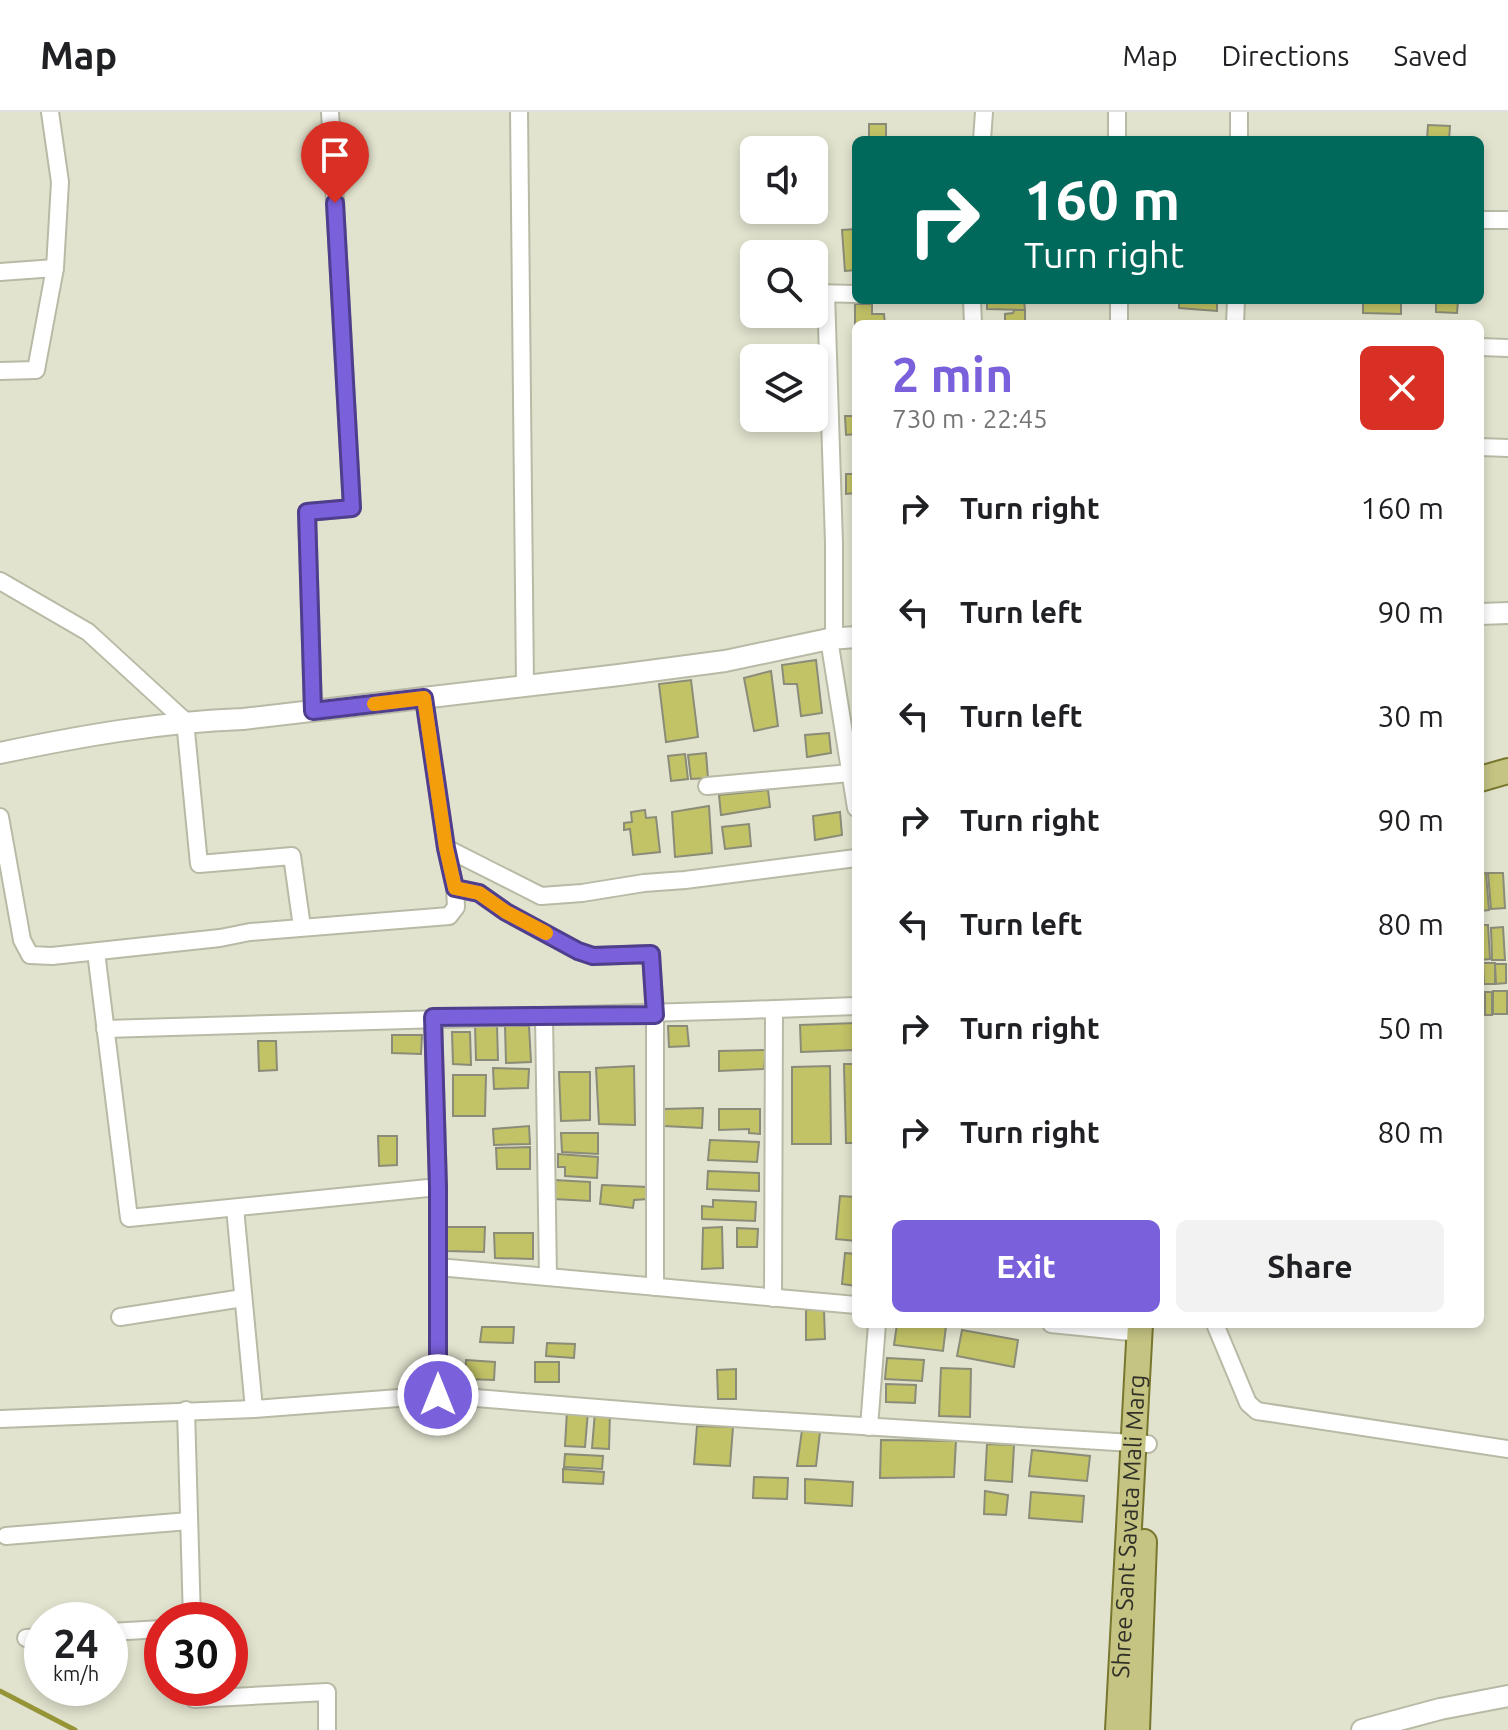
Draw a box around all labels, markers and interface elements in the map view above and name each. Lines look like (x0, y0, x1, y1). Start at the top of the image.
text: Map (40, 34, 117, 76)
text: Map (1122, 40, 1178, 71)
text: Directions (1222, 40, 1349, 71)
text: Saved (1393, 40, 1468, 71)
pin (301, 121, 369, 203)
icon: arrive (313, 133, 357, 177)
map controls (740, 136, 828, 432)
button: sound (740, 136, 828, 224)
icon: right (892, 168, 996, 272)
text: 160 m (1024, 168, 1180, 231)
text: Turn right (1024, 234, 1184, 275)
button: search (740, 240, 828, 328)
button: layers (740, 344, 828, 432)
button: close (1360, 346, 1444, 430)
text: 2 min (892, 347, 1013, 401)
text: 730 m · 22:45 (892, 404, 1048, 433)
icon: right (892, 486, 936, 530)
text: Turn right (960, 491, 1100, 525)
text: 160 m (1360, 491, 1444, 525)
icon: left (892, 590, 936, 634)
text: Turn left (960, 595, 1082, 629)
text: 90 m (1377, 595, 1444, 629)
icon: left (892, 694, 936, 738)
text: Turn left (960, 699, 1082, 733)
text: 30 m (1377, 699, 1444, 733)
icon: right (892, 798, 936, 842)
text: Turn right (960, 803, 1100, 837)
text: 90 m (1377, 803, 1444, 837)
icon: left (892, 902, 936, 946)
text: Turn left (960, 907, 1082, 941)
text: 80 m (1377, 907, 1444, 941)
icon: right (892, 1006, 936, 1050)
text: Turn right (960, 1011, 1100, 1045)
text: 50 m (1377, 1011, 1444, 1045)
icon: right (892, 1110, 936, 1154)
text: Turn right (960, 1115, 1100, 1149)
text: 80 m (1377, 1115, 1444, 1149)
button: Exit (892, 1220, 1160, 1312)
button: Share (1176, 1220, 1444, 1312)
position arrow (396, 1353, 480, 1437)
street label: Shree Sant Savata Mali Marg (1107, 1374, 1150, 1679)
speed limit sign: 30 (144, 1602, 248, 1706)
text: 24 (53, 1621, 99, 1666)
text: km/h (53, 1662, 99, 1685)

